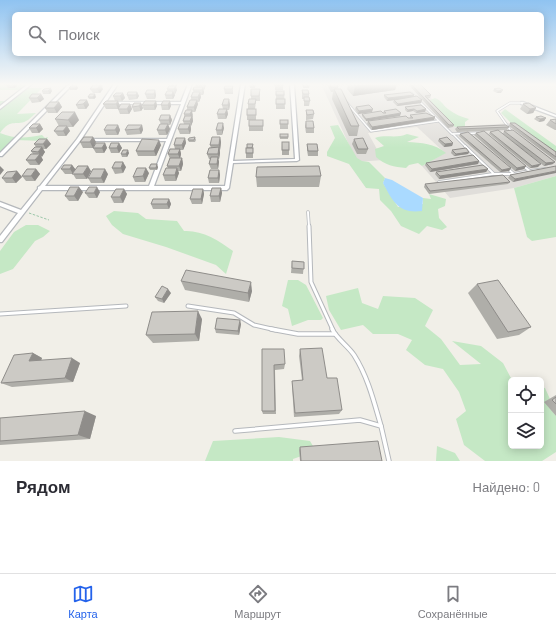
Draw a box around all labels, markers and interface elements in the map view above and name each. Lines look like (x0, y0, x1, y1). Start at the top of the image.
search box (12, 12, 544, 56)
icon: search (26, 23, 48, 45)
text: Поиск (58, 25, 100, 43)
map controls (508, 377, 544, 449)
button: locate (508, 377, 544, 413)
button: layers (508, 413, 544, 449)
text: Рядом (16, 476, 71, 496)
text: Найдено: 0 (473, 479, 540, 495)
tab: Карта (68, 583, 98, 620)
tab: Маршрут (234, 583, 281, 620)
tab: Сохранённые (418, 583, 488, 620)

